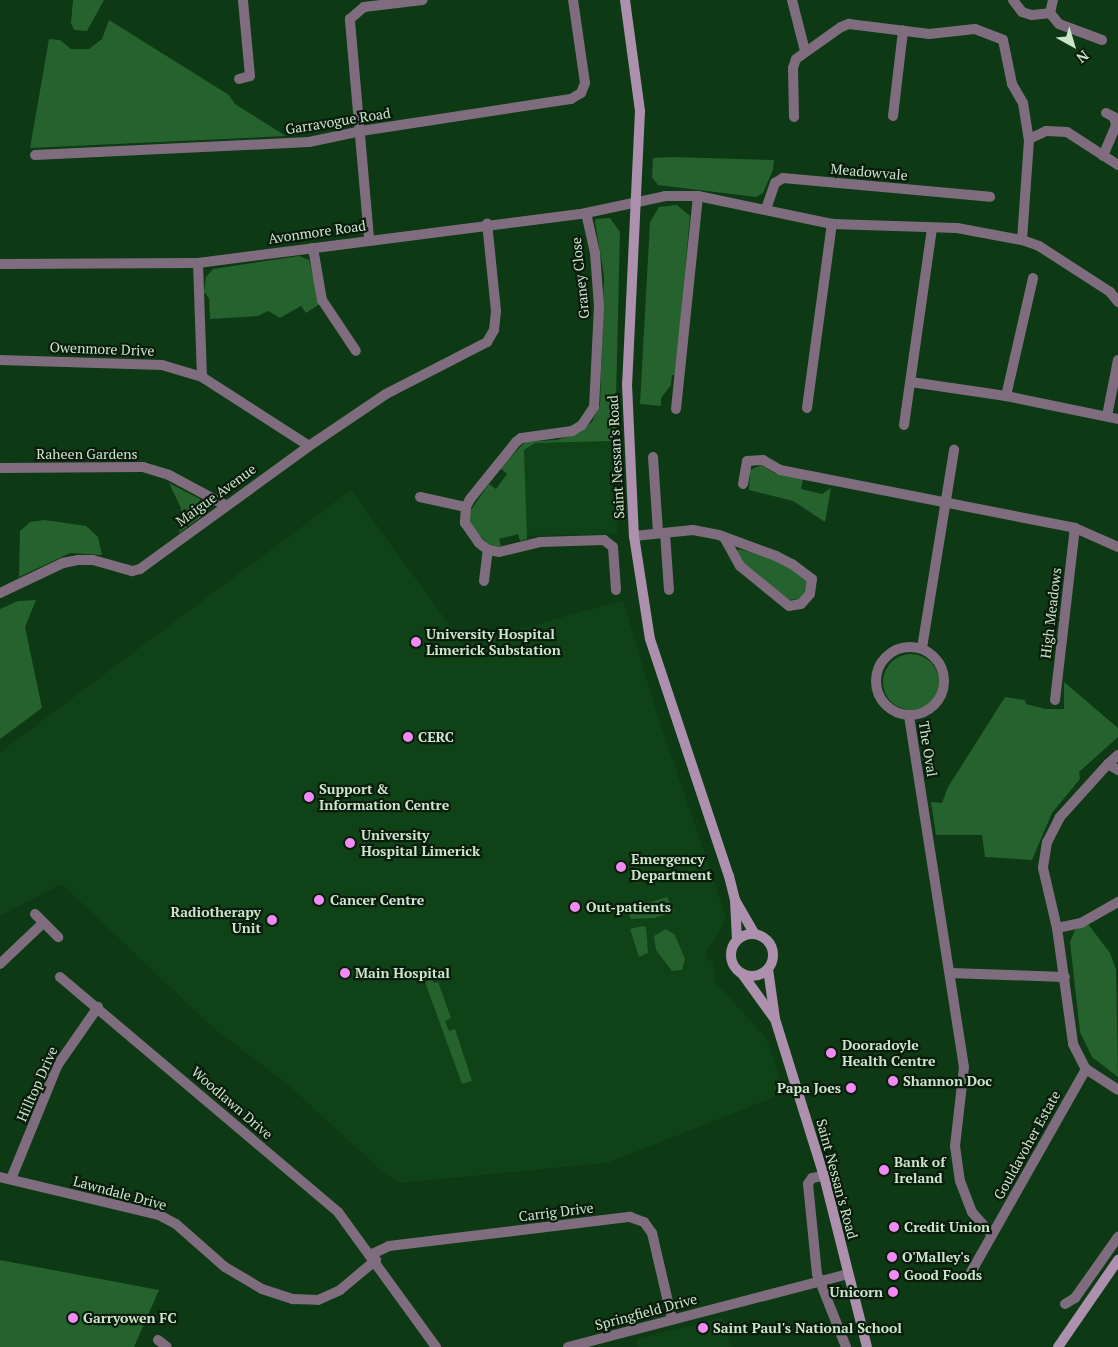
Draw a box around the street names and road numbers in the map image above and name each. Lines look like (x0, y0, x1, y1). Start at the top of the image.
street label: Garravogue Road (284, 104, 392, 138)
street label: Meadowvale (830, 160, 908, 184)
street label: Avonmore Road (267, 217, 367, 247)
street label: Graney Close (567, 236, 593, 320)
street label: Owenmore Drive (49, 339, 155, 359)
street label: Saint Nessan's Road (604, 395, 628, 519)
street label: Raheen Gardens (36, 446, 138, 462)
street label: Maigue Avenue (173, 460, 259, 530)
street label: High Meadows (1037, 567, 1065, 659)
street label: The Oval (915, 720, 941, 778)
street label: Hilltop Drive (13, 1044, 61, 1124)
street label: Woodlawn Drive (188, 1063, 276, 1143)
street label: Gouldavoher Estate (990, 1088, 1064, 1202)
street label: Saint Nessan's Road (813, 1117, 861, 1241)
street label: Lawndale Drive (71, 1172, 169, 1214)
street label: Carrig Drive (518, 1199, 594, 1225)
street label: Springfield Drive (593, 1290, 699, 1334)

